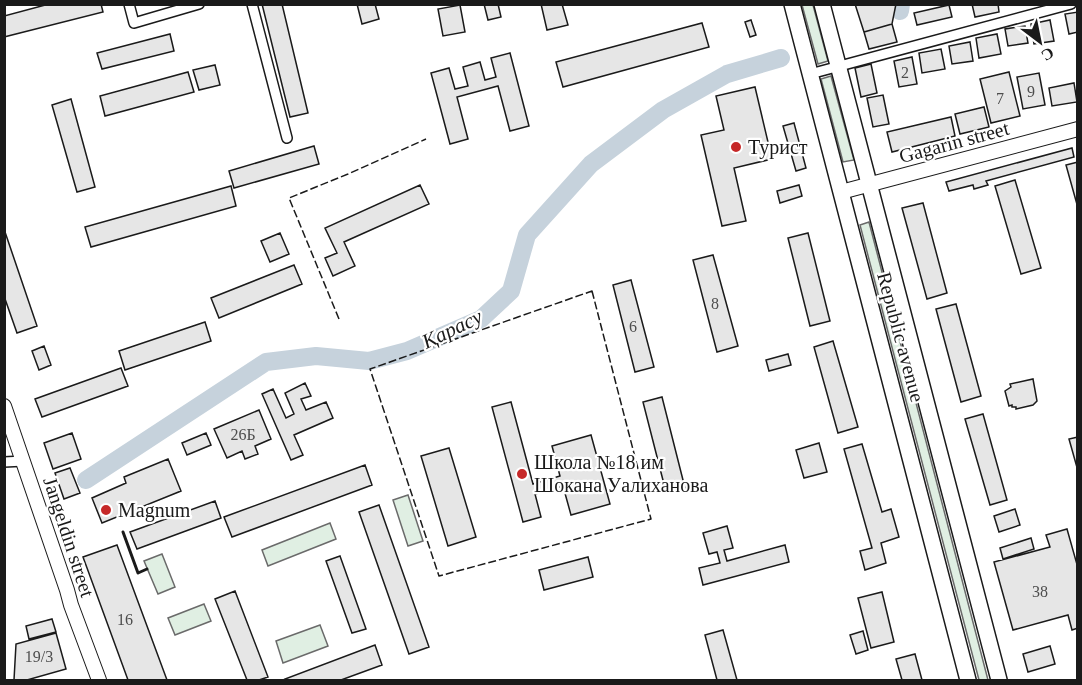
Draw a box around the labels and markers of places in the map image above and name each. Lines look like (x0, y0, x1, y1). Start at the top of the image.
place label: Турист (748, 136, 808, 159)
marker: Турист (729, 140, 743, 154)
place label: Школа №18 им Шокана Уалиханова (534, 451, 708, 496)
marker: Школа №18 им Шокана Уалиханова (515, 467, 529, 481)
place label: Magnum (118, 499, 191, 522)
marker: Magnum (99, 503, 113, 517)

